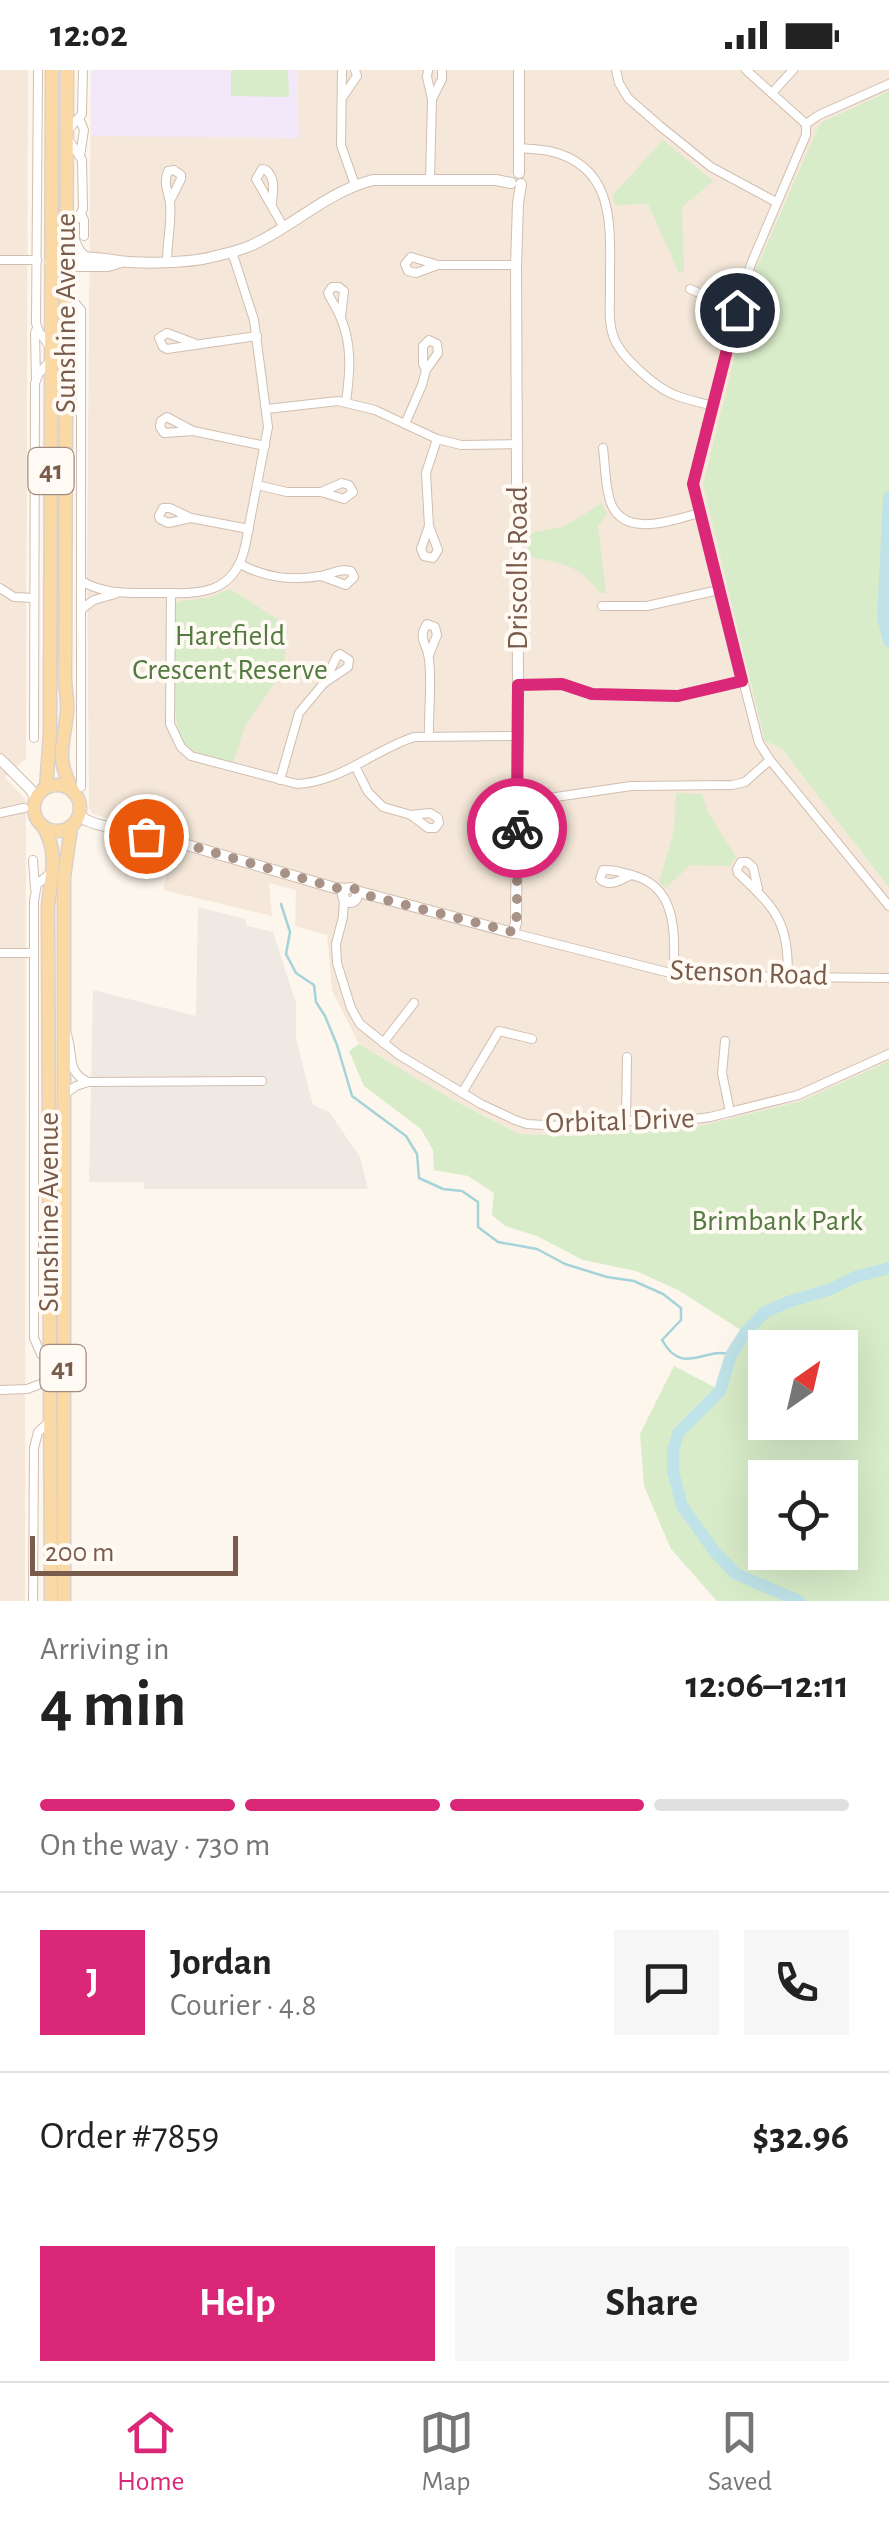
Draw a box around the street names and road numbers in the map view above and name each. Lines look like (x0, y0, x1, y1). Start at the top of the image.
street label: Sunshine Avenue (51, 213, 81, 413)
road number: 41 (28, 448, 74, 494)
street label: Driscolls Road (503, 486, 533, 650)
street label: Stenson Road (669, 955, 829, 991)
street label: Orbital Drive (545, 1103, 695, 1139)
street label: Sunshine Avenue (34, 1112, 64, 1312)
road number: 41 (40, 1345, 86, 1391)

